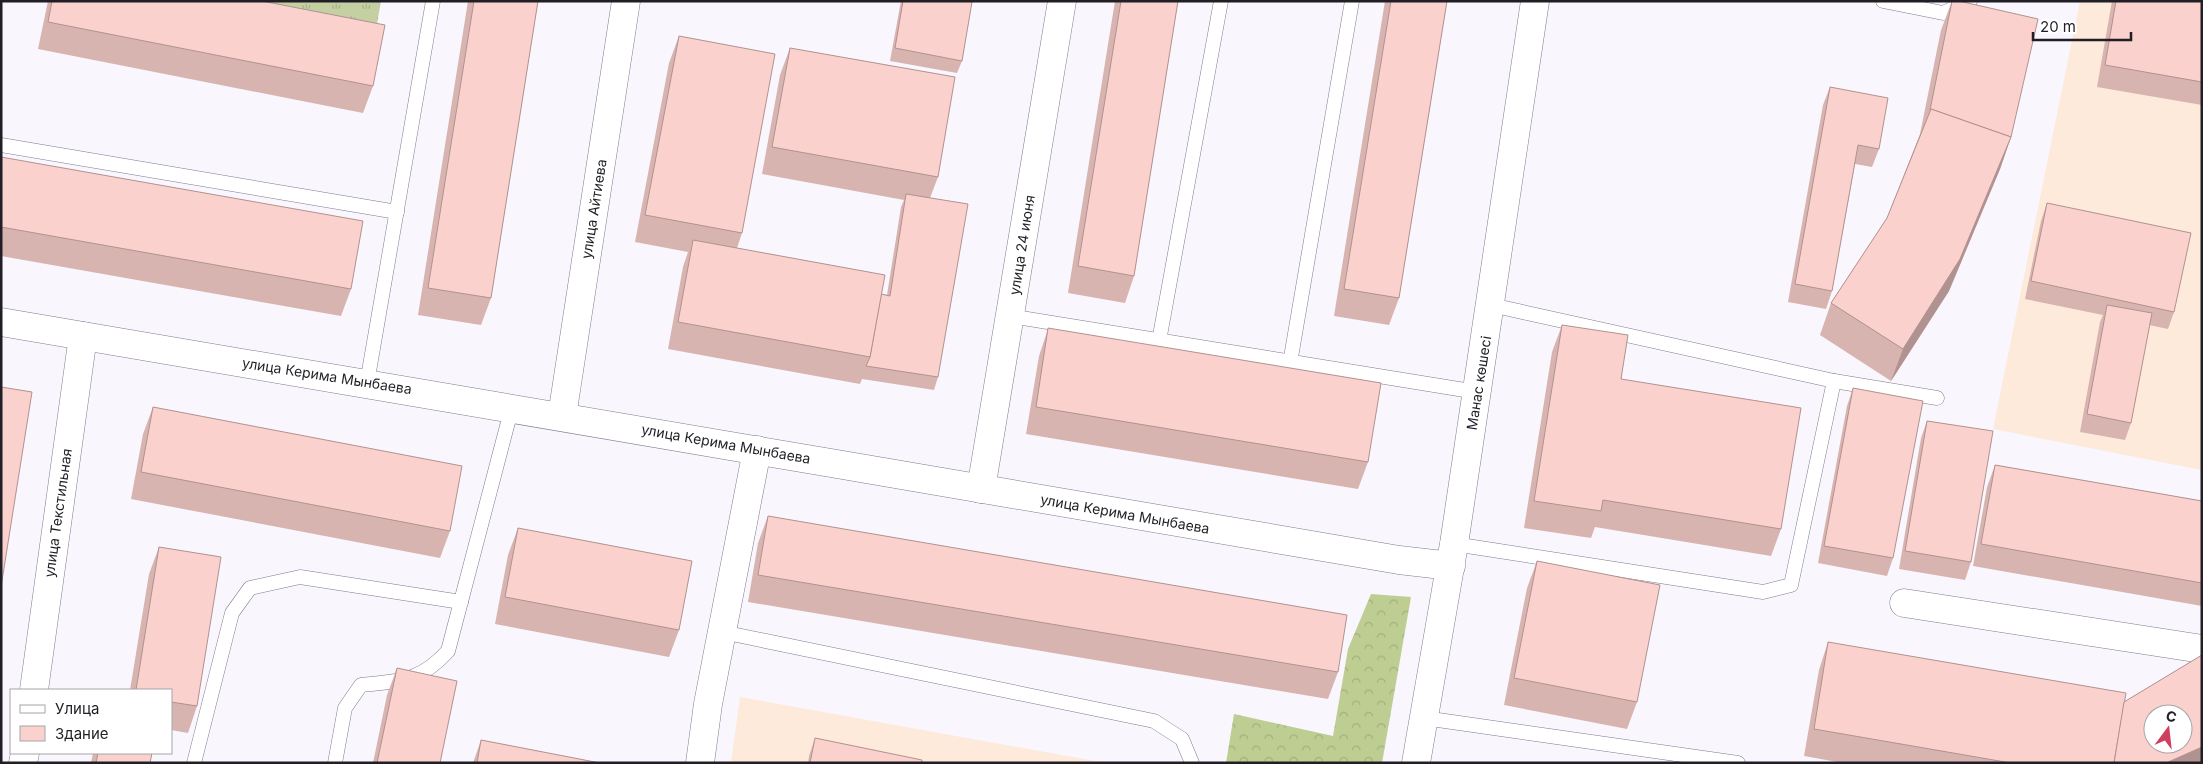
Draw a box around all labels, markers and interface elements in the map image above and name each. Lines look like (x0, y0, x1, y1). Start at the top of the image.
scale bar (2033, 10, 2130, 42)
text: 20 m (2040, 17, 2076, 36)
street label: улица Айтиева (577, 158, 610, 260)
street label: улица 24 июня (1005, 194, 1038, 296)
street label: Манас көшесі (1463, 335, 1494, 431)
street label: улица Керима Мынбаева (241, 354, 413, 397)
street label: улица Керима Мынбаева (640, 420, 812, 467)
street label: улица Текстильная (40, 447, 75, 578)
street label: улица Керима Мынбаева (1039, 490, 1211, 537)
legend (10, 689, 172, 754)
text: Улица (55, 699, 99, 718)
north arrow (2143, 704, 2193, 754)
text: С (2164, 706, 2179, 726)
text: Здание (55, 724, 109, 743)

